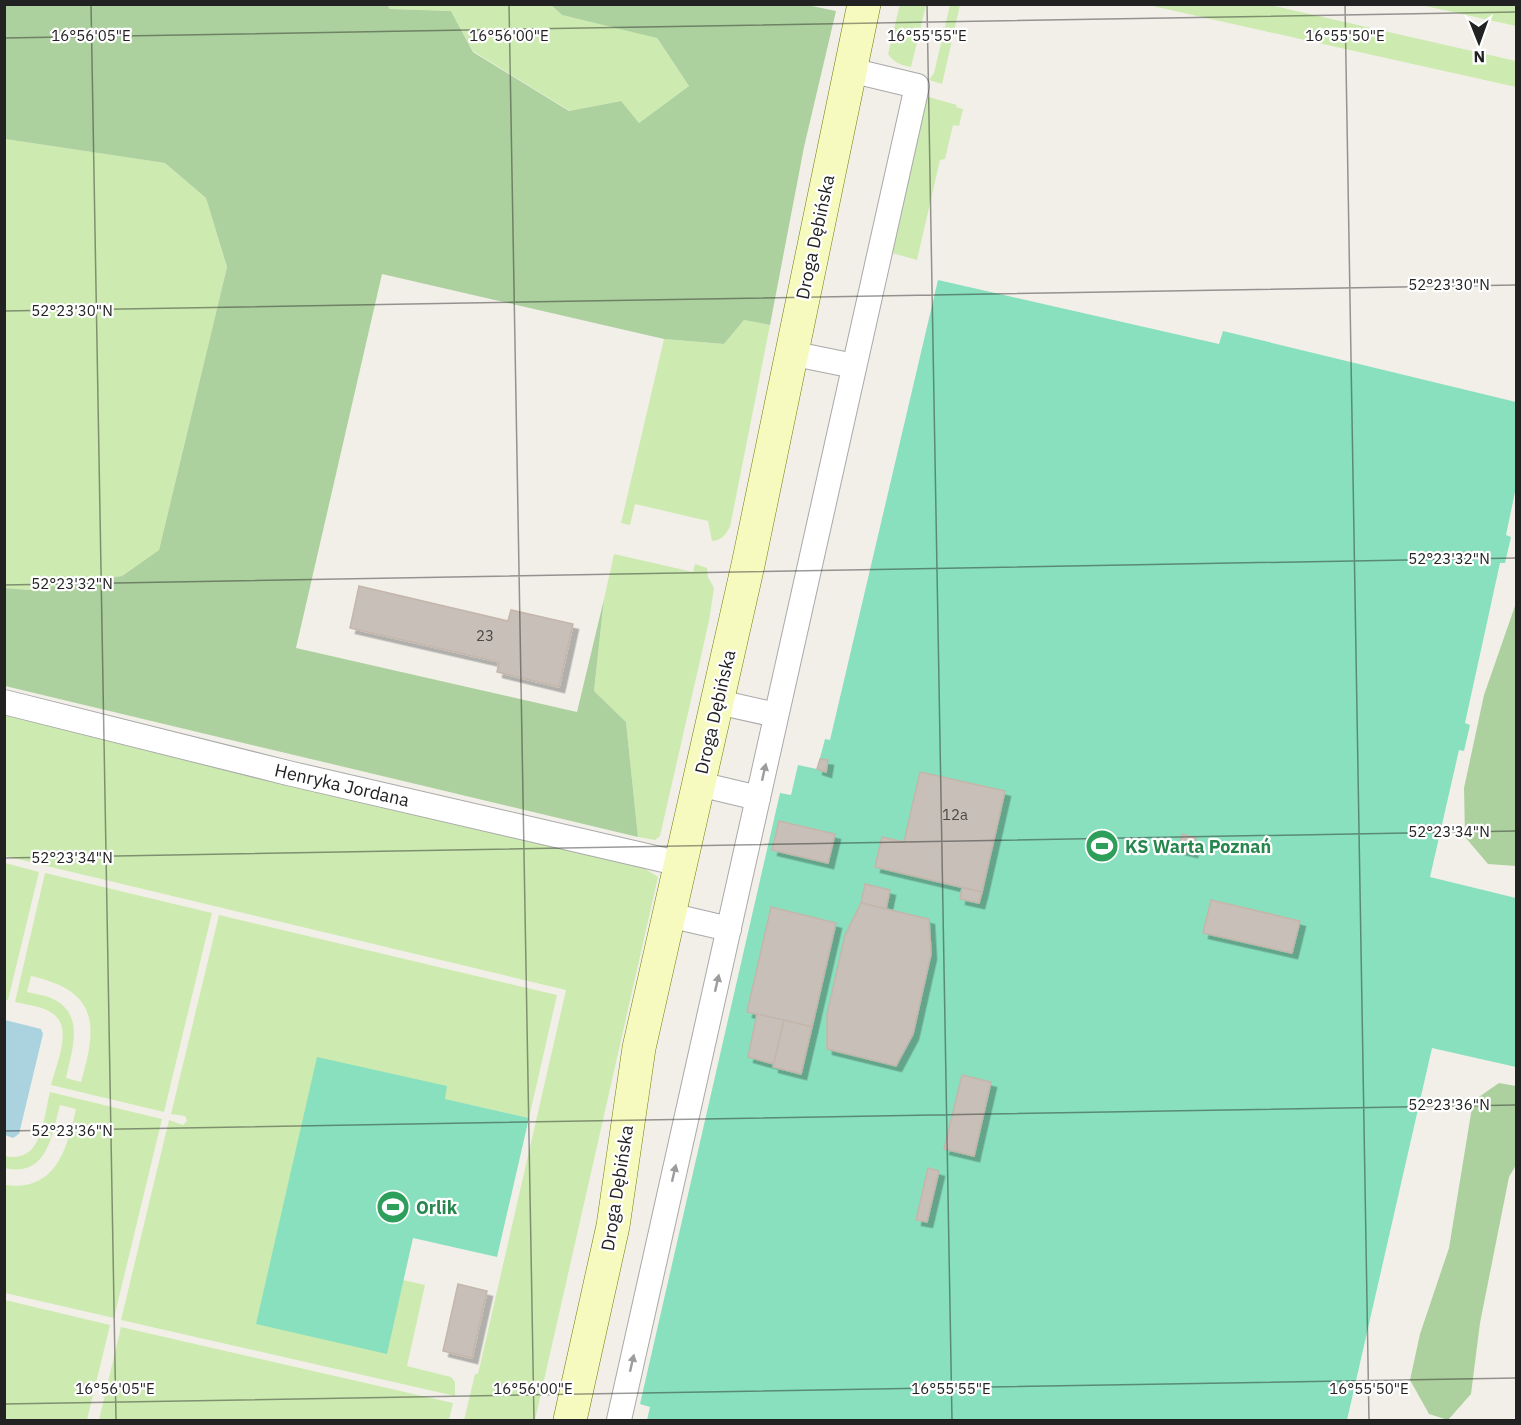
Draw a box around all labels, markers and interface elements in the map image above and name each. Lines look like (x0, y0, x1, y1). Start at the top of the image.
north arrow (1449, 12, 1509, 72)
text: 16°56'05"E (51, 26, 131, 45)
text: 16°56'00"E (469, 26, 549, 45)
text: 16°55'55"E (887, 26, 967, 45)
text: 16°55'50"E (1305, 26, 1385, 45)
text: N (1473, 47, 1485, 67)
street label: Droga Dębińska (791, 172, 840, 301)
text: 52°23'30"N (1408, 275, 1490, 294)
text: 52°23'30"N (31, 301, 113, 320)
text: 52°23'32"N (1408, 549, 1490, 568)
text: 52°23'32"N (31, 574, 113, 593)
house number: 23 (476, 626, 494, 645)
street label: Droga Dębińska (690, 647, 741, 776)
street label: Henryka Jordana (272, 758, 412, 812)
one-way arrow (759, 763, 769, 781)
house number: 12a (942, 805, 968, 824)
text: 52°23'34"N (1408, 822, 1490, 841)
sports icon: KS Warta Poznań (1084, 828, 1120, 864)
place label: KS Warta Poznań (1125, 835, 1271, 858)
text: 52°23'34"N (31, 848, 113, 867)
one-way arrow (712, 973, 722, 992)
text: 52°23'36"N (1408, 1095, 1490, 1114)
text: 52°23'36"N (31, 1121, 113, 1140)
street label: Droga Dębińska (596, 1123, 638, 1252)
one-way arrow (670, 1163, 679, 1182)
sports icon: Orlik (375, 1189, 411, 1225)
place label: Orlik (416, 1196, 458, 1219)
one-way arrow (627, 1354, 637, 1373)
text: 16°56'05"E (75, 1379, 155, 1398)
text: 16°56'00"E (493, 1379, 573, 1398)
text: 16°55'55"E (911, 1379, 991, 1398)
text: 16°55'50"E (1329, 1379, 1409, 1398)

